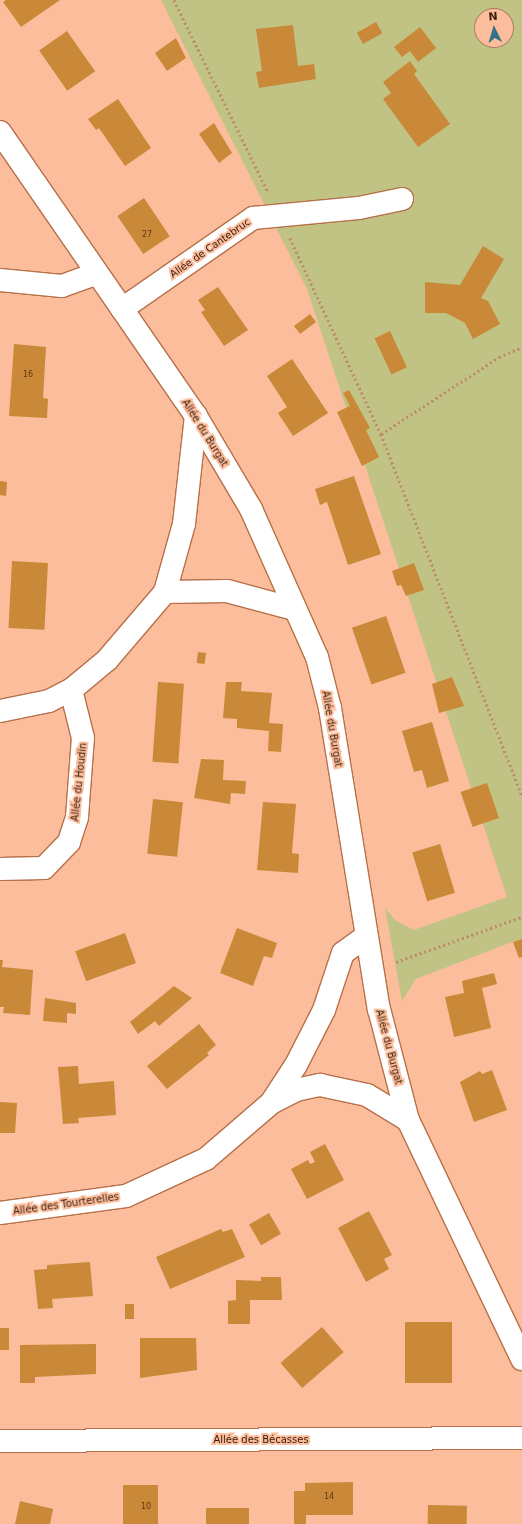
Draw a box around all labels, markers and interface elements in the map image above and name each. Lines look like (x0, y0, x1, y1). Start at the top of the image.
north arrow (474, 8, 514, 48)
text: N (488, 10, 498, 23)
street label: Allée de Cantebruc (167, 216, 253, 280)
house number: 27 (142, 230, 152, 240)
house number: 16 (23, 370, 33, 380)
street label: Allée du Burgat (179, 397, 231, 469)
street label: Allée du Burgat (319, 690, 345, 768)
street label: Allée du Houdin (69, 742, 89, 822)
street label: Allée du Burgat (373, 1008, 405, 1086)
street label: Allée des Tourterelles (12, 1191, 120, 1217)
street label: Allée des Bécasses (213, 1434, 309, 1446)
house number: 14 (324, 1492, 334, 1502)
house number: 10 (141, 1502, 151, 1512)

